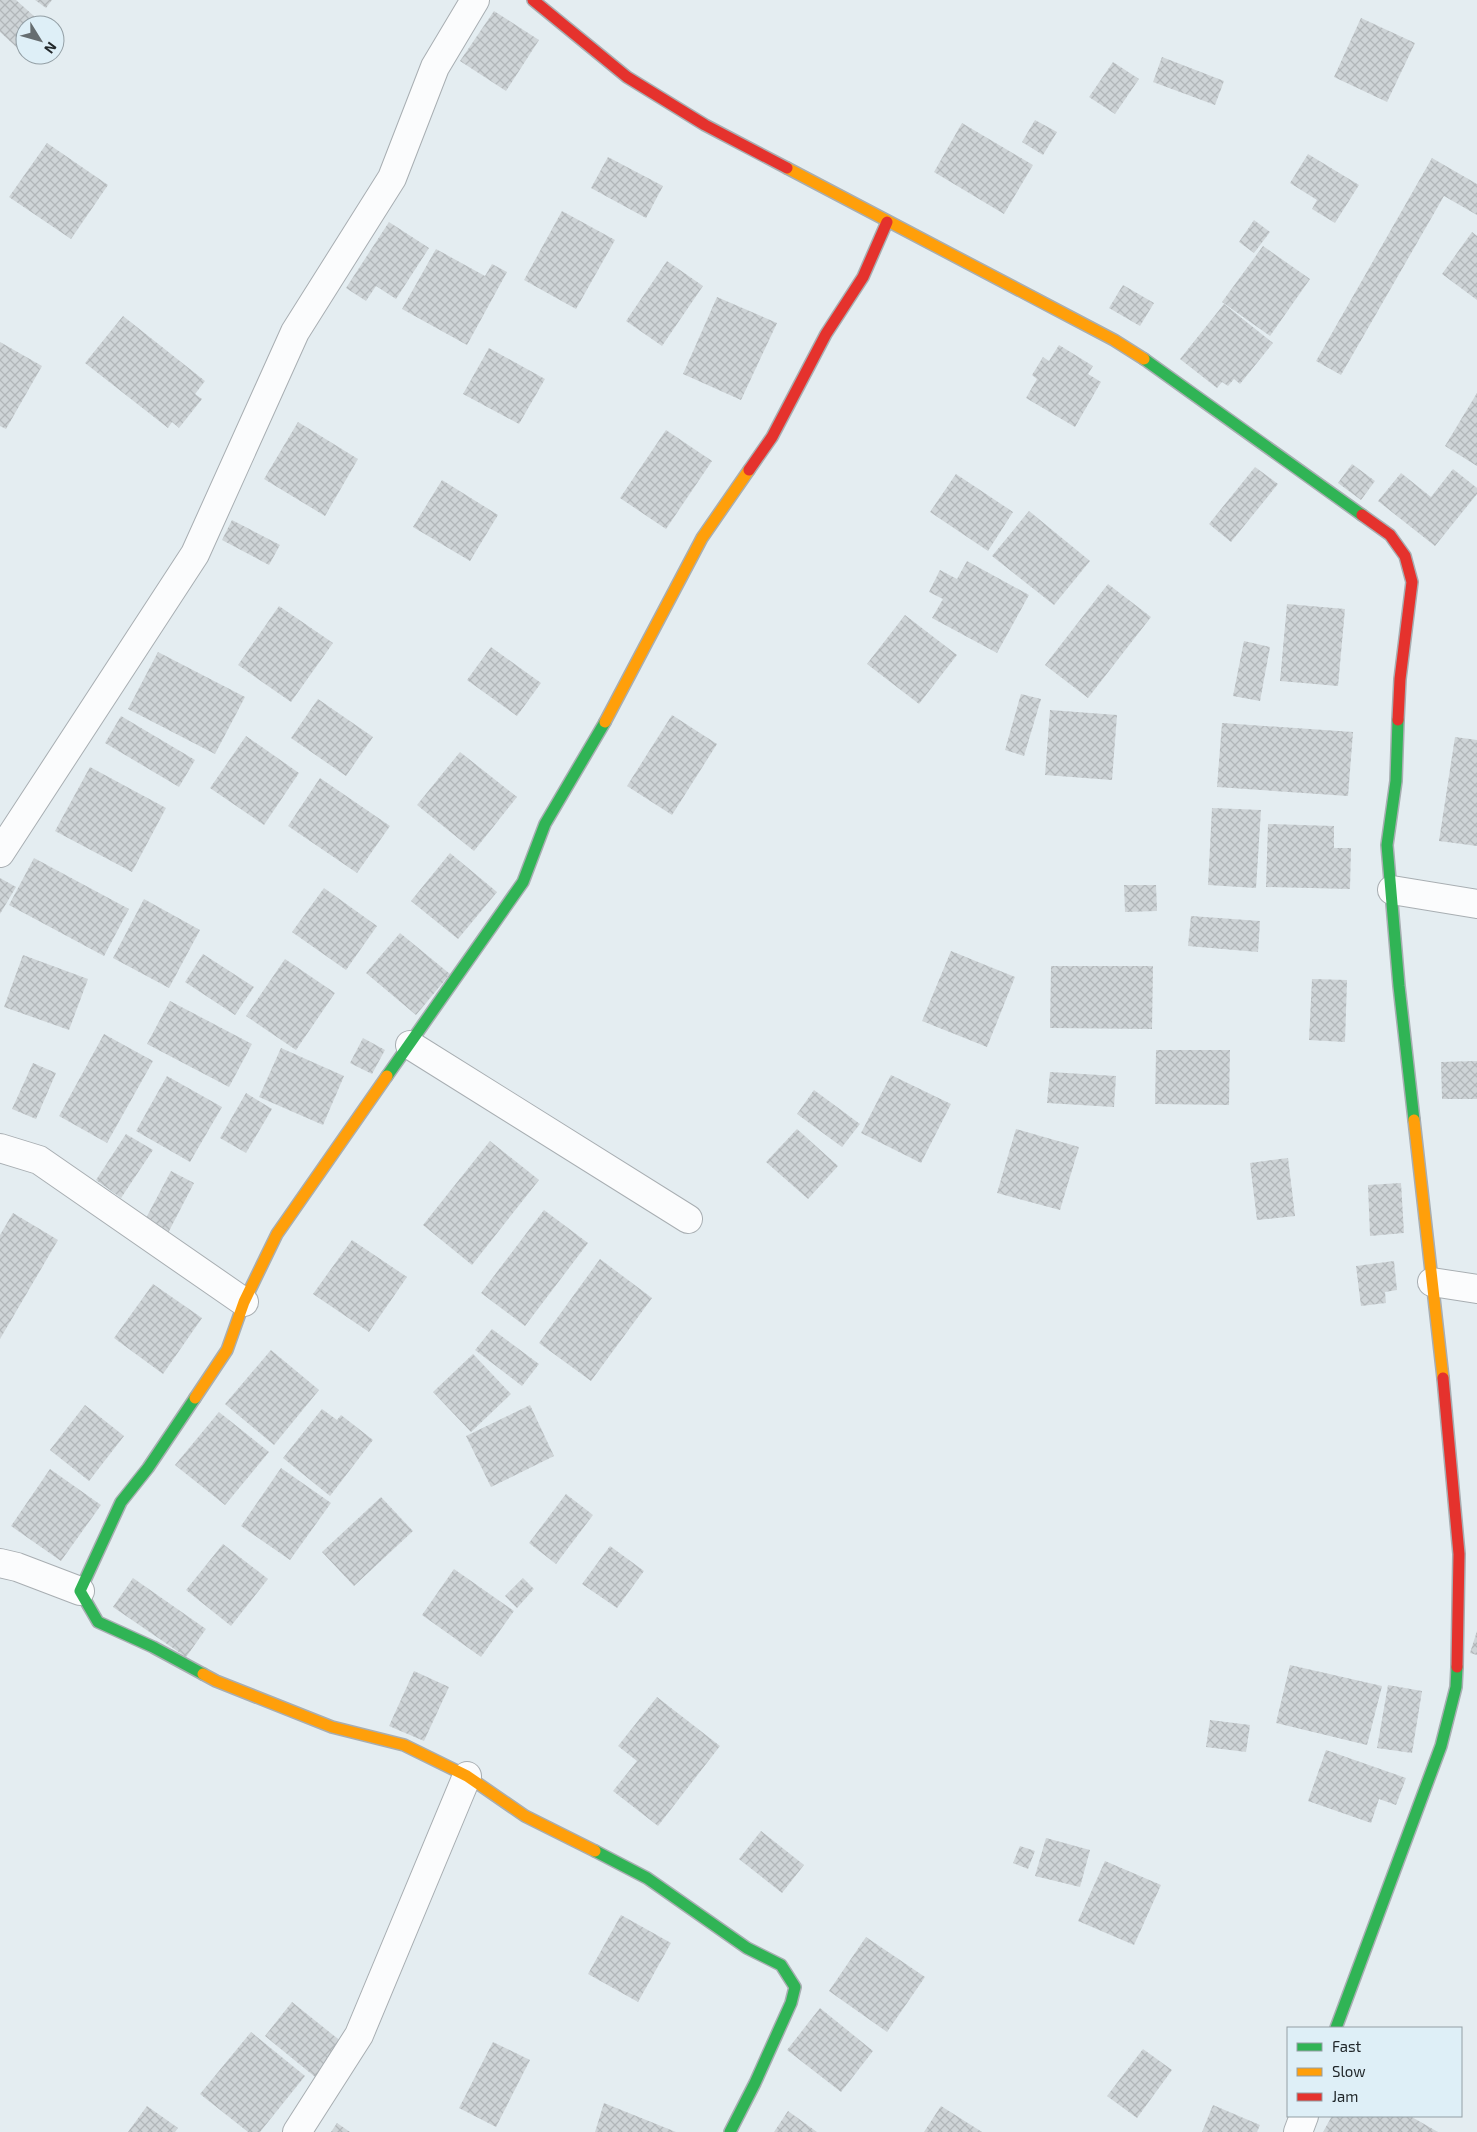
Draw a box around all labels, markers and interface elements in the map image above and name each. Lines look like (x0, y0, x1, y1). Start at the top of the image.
north arrow (15, 15, 65, 65)
text: N (41, 39, 61, 57)
legend (1287, 2027, 1462, 2117)
text: Fast (1332, 2037, 1362, 2055)
text: Slow (1332, 2062, 1366, 2080)
text: Jam (1332, 2087, 1358, 2105)

